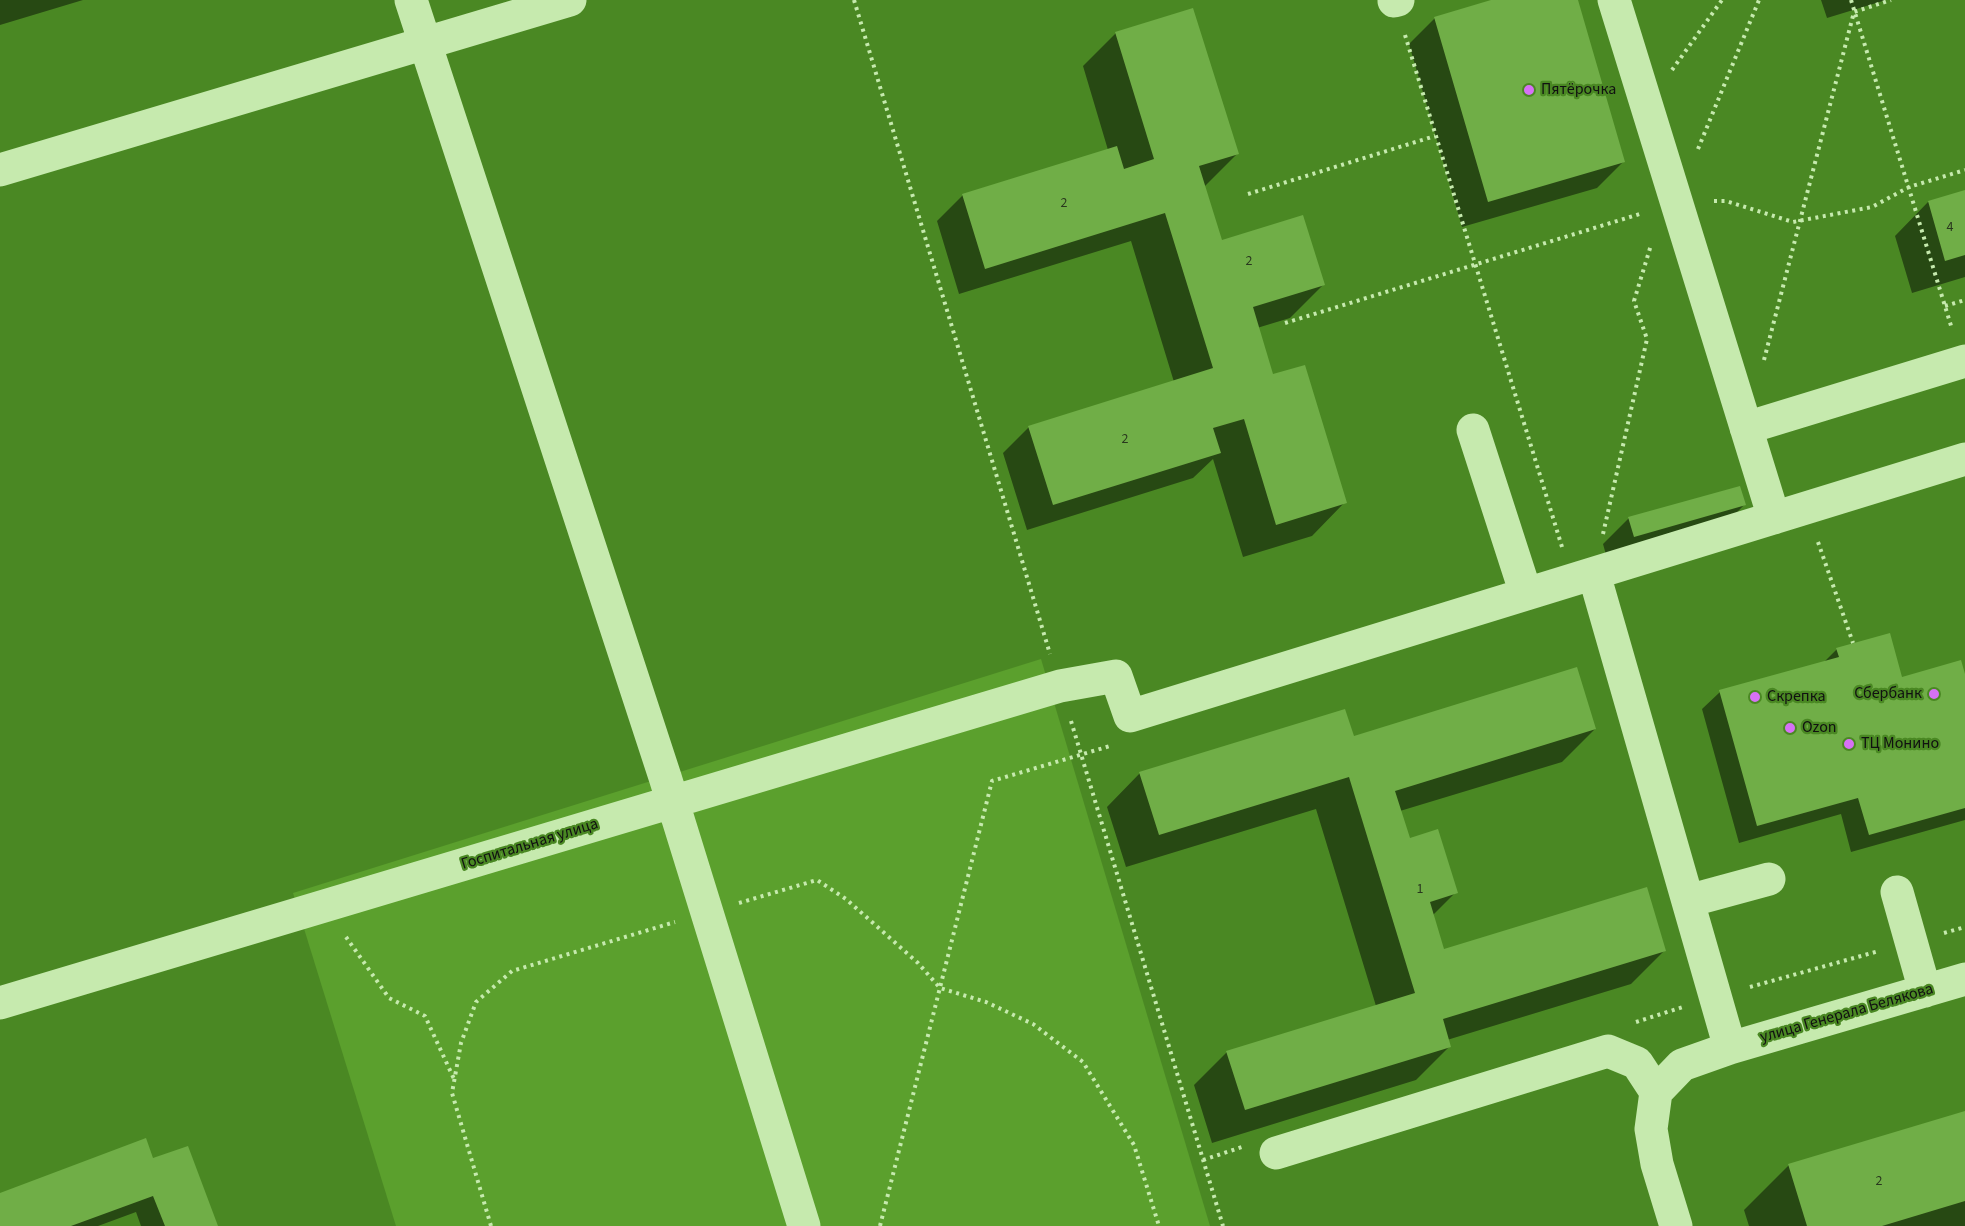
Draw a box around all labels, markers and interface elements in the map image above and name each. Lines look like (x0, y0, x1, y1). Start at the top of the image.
place label: Пятёрочка (1541, 80, 1616, 100)
marker: Пятёрочка (1522, 83, 1536, 97)
house number: 2 (1061, 196, 1067, 212)
house number: 4 (1947, 220, 1953, 236)
house number: 2 (1246, 254, 1252, 270)
house number: 2 (1122, 432, 1128, 448)
place label: Сбербанк (1854, 684, 1922, 704)
place label: Скрепка (1767, 687, 1826, 707)
marker: Сбербанк (1927, 687, 1941, 701)
marker: Скрепка (1748, 690, 1762, 704)
place label: Ozon (1802, 718, 1837, 738)
marker: Ozon (1783, 721, 1797, 735)
place label: ТЦ Монино (1861, 734, 1939, 754)
marker: ТЦ Монино (1842, 737, 1856, 751)
street label: Госпитальная улица (459, 815, 601, 875)
house number: 1 (1417, 882, 1423, 898)
street label: улица Генерала Белякова (1758, 980, 1936, 1048)
house number: 2 (1876, 1174, 1882, 1190)

